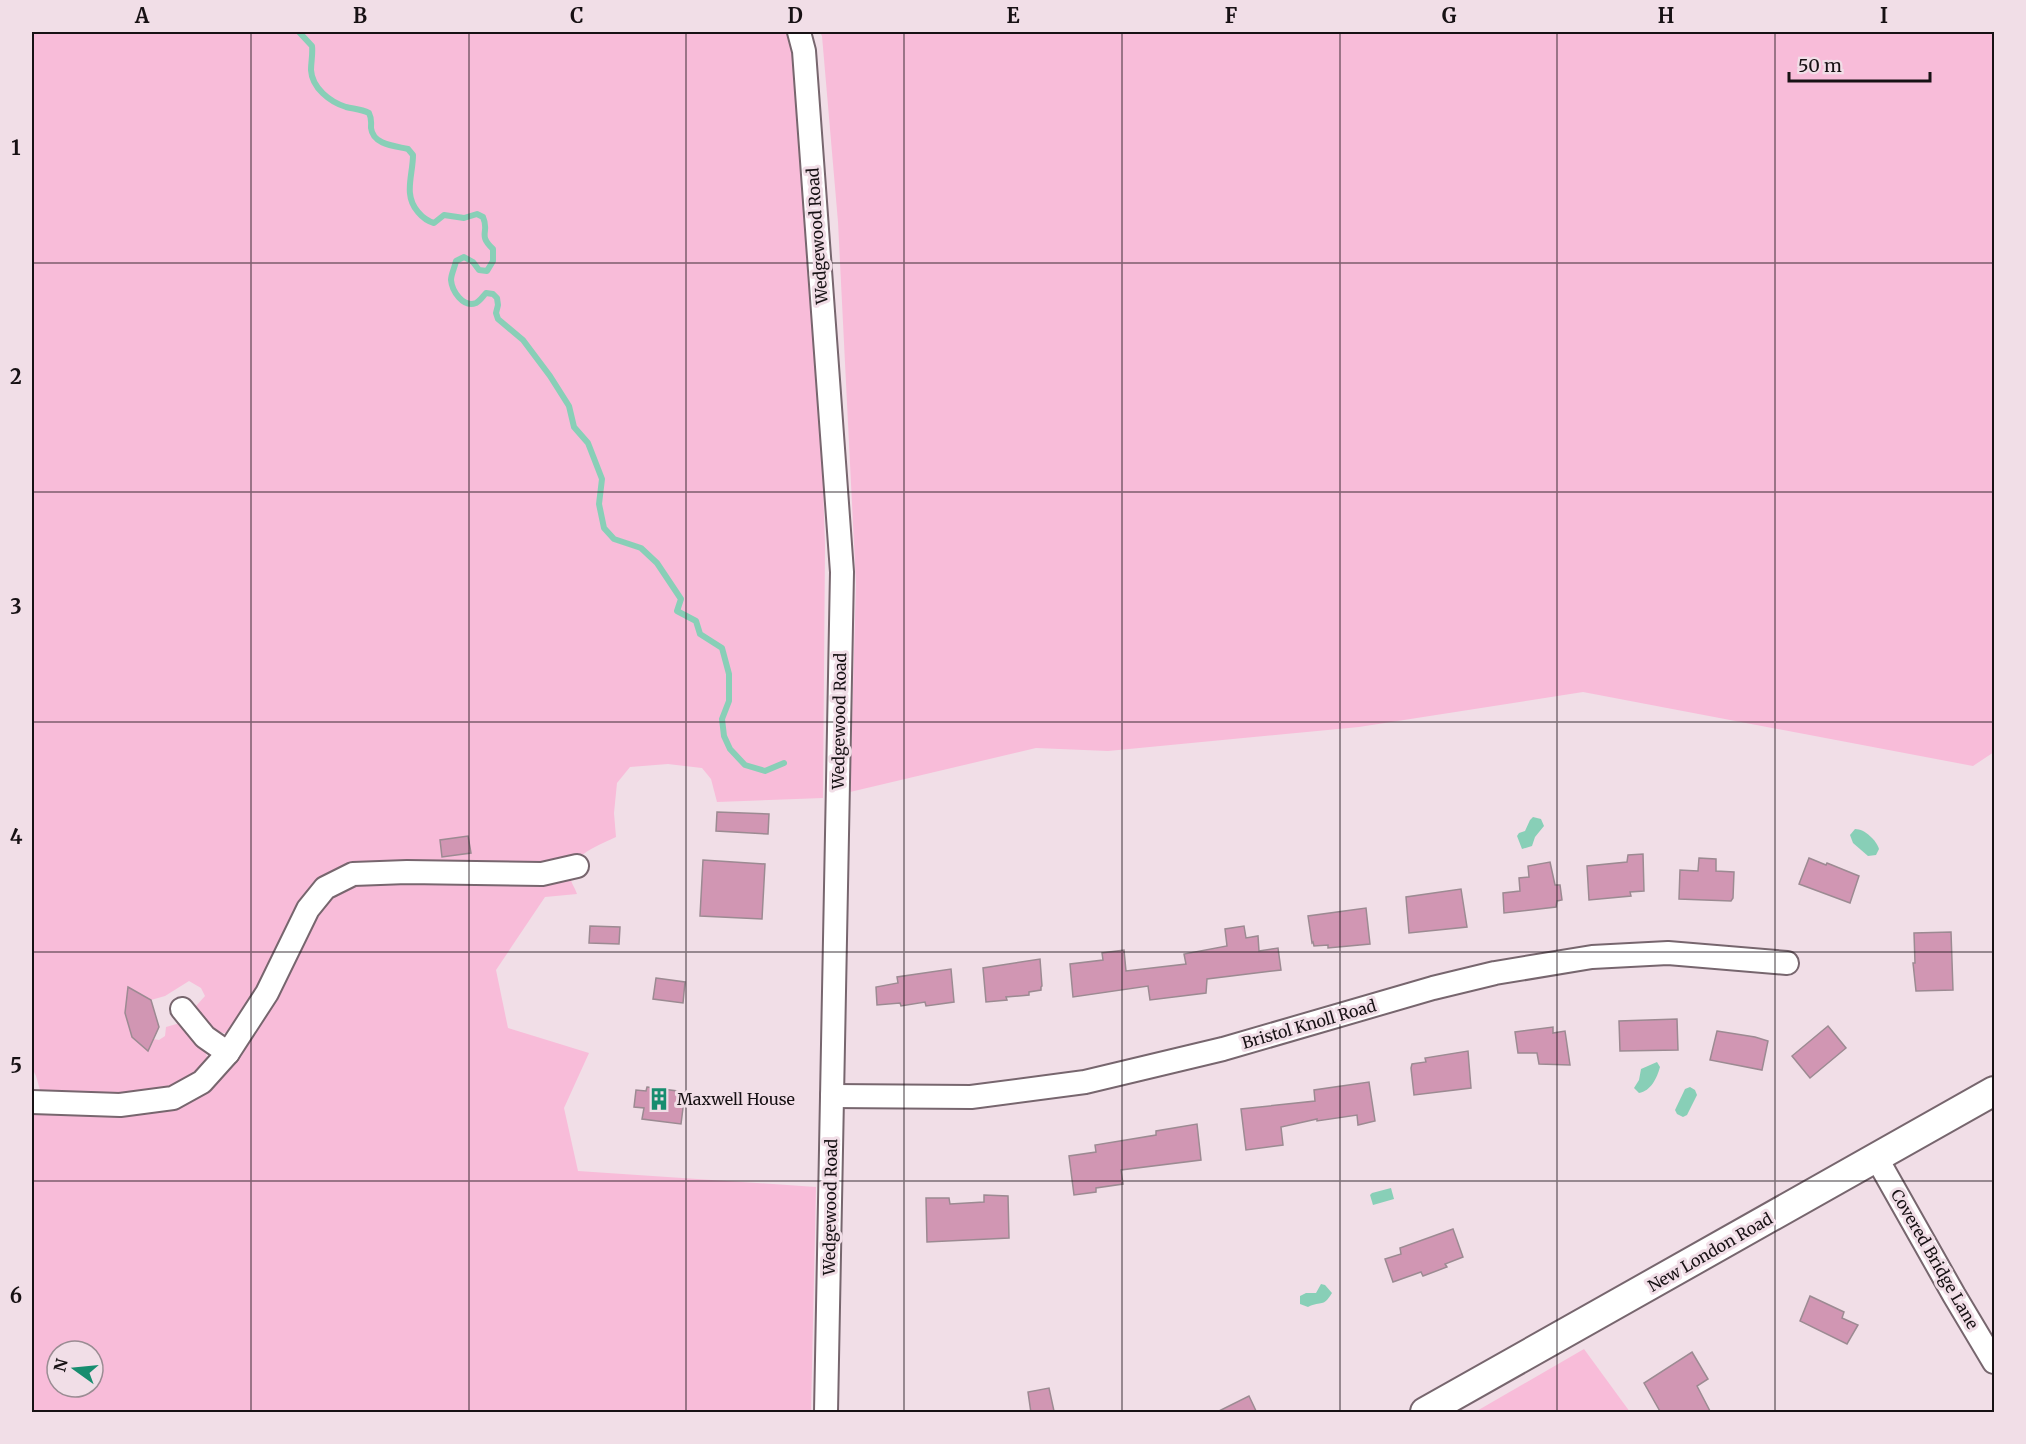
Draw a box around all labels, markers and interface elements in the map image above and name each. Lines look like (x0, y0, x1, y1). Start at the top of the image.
text: A (134, 3, 150, 28)
text: B (353, 3, 367, 28)
text: C (570, 3, 584, 28)
text: D (787, 3, 803, 28)
text: E (1006, 3, 1020, 28)
text: F (1225, 3, 1238, 28)
text: G (1442, 3, 1457, 28)
text: H (1658, 3, 1674, 28)
text: I (1880, 3, 1888, 28)
scale bar (1789, 45, 1930, 83)
text: 50 m (1798, 54, 1842, 77)
text: 1 (11, 135, 21, 160)
street label: Wedgewood Road (802, 167, 832, 306)
text: 2 (10, 364, 22, 389)
text: 3 (10, 594, 22, 619)
street label: Wedgewood Road (828, 652, 850, 791)
text: 4 (10, 824, 23, 849)
street label: Bristol Knoll Road (1240, 995, 1379, 1053)
text: 5 (10, 1053, 22, 1078)
building icon: Maxwell House (646, 1086, 672, 1112)
place label: Maxwell House (677, 1089, 795, 1109)
street label: Wedgewood Road (819, 1138, 841, 1277)
street label: Covered Bridge Lane (1887, 1186, 1983, 1332)
street label: New London Road (1644, 1208, 1776, 1296)
text: 6 (10, 1283, 22, 1308)
north arrow (45, 1339, 105, 1399)
text: N (49, 1356, 72, 1374)

